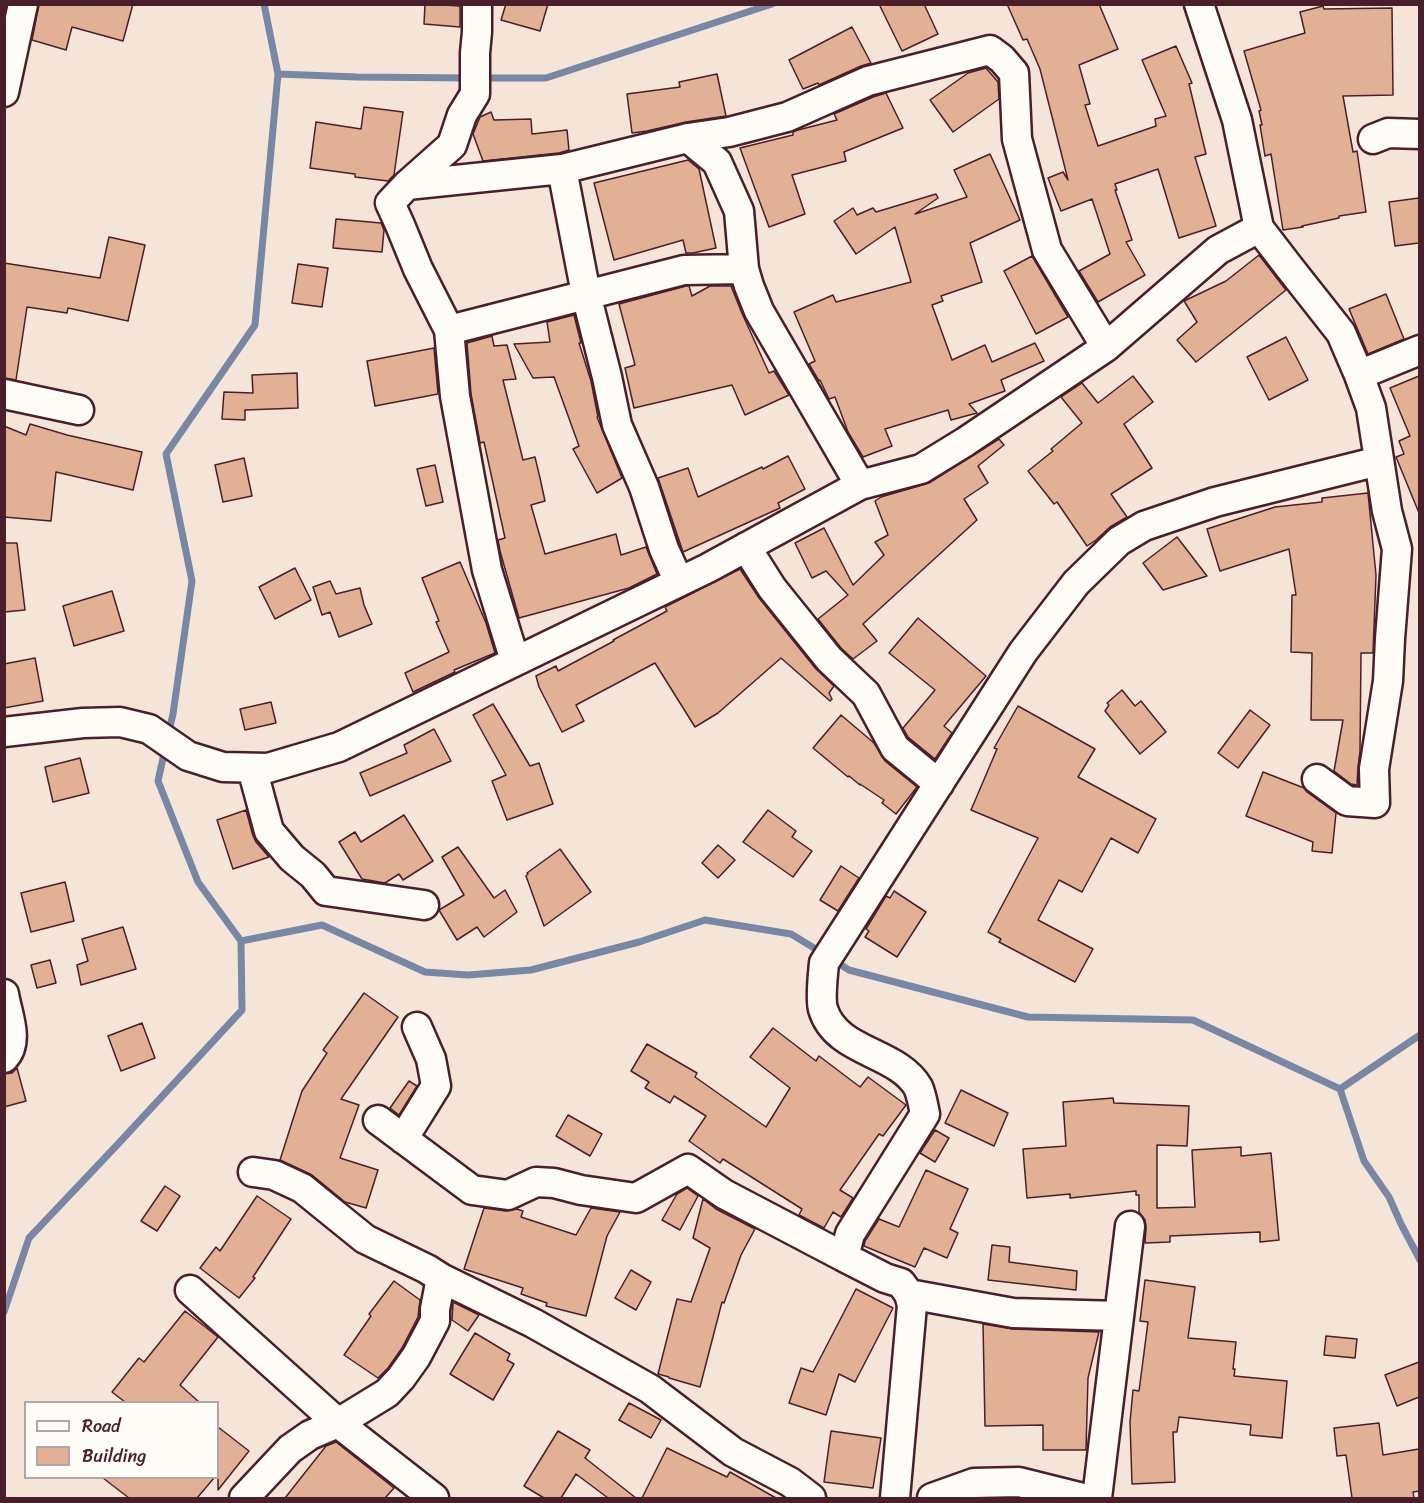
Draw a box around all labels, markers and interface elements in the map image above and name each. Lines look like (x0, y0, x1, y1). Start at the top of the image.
legend (24, 1401, 219, 1479)
text: Road (82, 1410, 121, 1442)
text: Building (82, 1440, 146, 1472)

